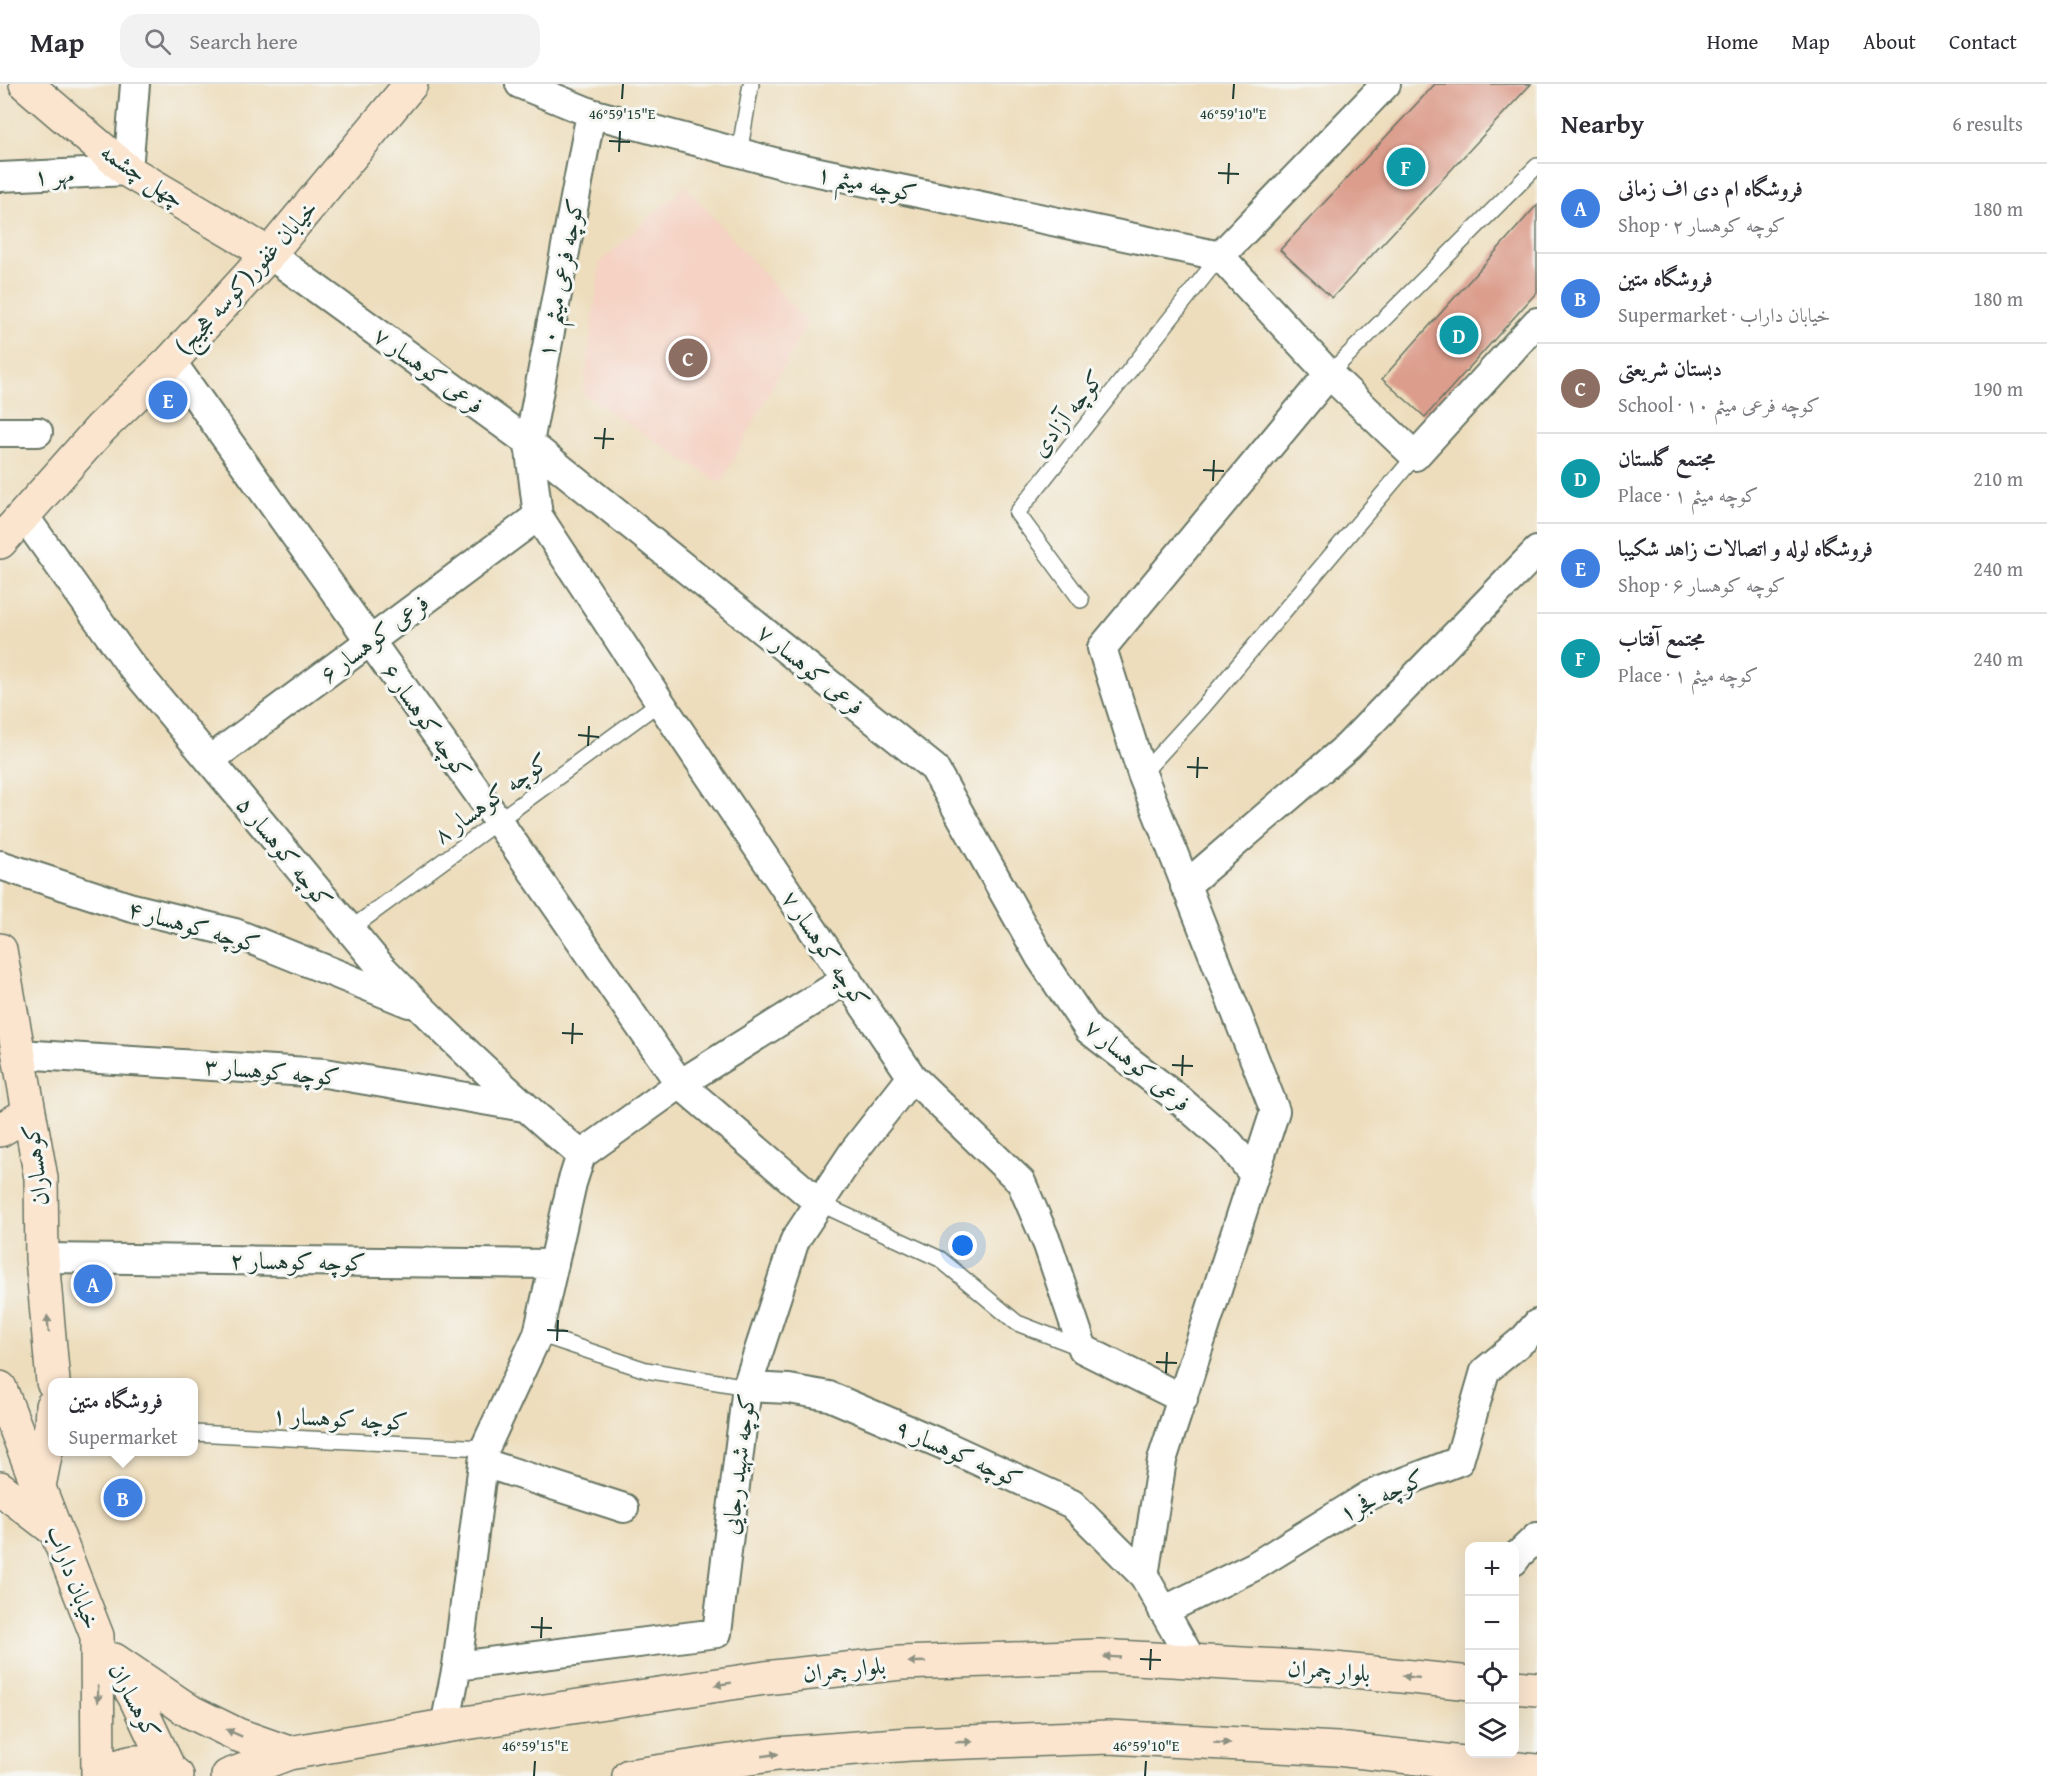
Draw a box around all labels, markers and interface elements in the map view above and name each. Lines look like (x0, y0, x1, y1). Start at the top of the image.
search box (120, 14, 540, 68)
text: Map (30, 21, 84, 62)
icon: search (141, 25, 174, 58)
text: Search here (189, 25, 298, 57)
text: Home (1707, 26, 1758, 57)
text: Map (1791, 26, 1830, 57)
text: About (1863, 26, 1916, 57)
text: Contact (1949, 26, 2017, 57)
text: 46°59'15"E (589, 103, 656, 124)
text: 46°59'10"E (1200, 103, 1267, 124)
text: Nearby (1561, 104, 1644, 143)
text: 6 results (1952, 109, 2023, 138)
street label: چهل چشمه (94, 134, 192, 216)
pin: F (1386, 144, 1426, 190)
street label: کوچه میثم ۱ (813, 155, 920, 217)
street label: مهر ۱ (33, 156, 75, 194)
text: فروشگاه ام دی اف زمانی (1618, 172, 1803, 204)
street label: خیابان غفور(کوسه هجیج) (166, 191, 328, 365)
text: A (1574, 194, 1587, 223)
text: 180 m (1973, 194, 2023, 223)
street label: کوچه فرعی میثم ۱۰ (527, 195, 599, 362)
text: Shop · کوچه کوهسار ۲ (1618, 210, 1785, 239)
text: فروشگاه متین (1618, 262, 1713, 294)
text: B (1574, 284, 1587, 313)
text: 180 m (1973, 284, 2023, 313)
text: Supermarket · خیابان داراب (1618, 300, 1830, 329)
pin: D (1440, 312, 1478, 358)
street label: فرعی کوهسار ۷ (366, 318, 492, 422)
pin: C (668, 336, 708, 380)
text: دبستان شریعتی (1618, 352, 1722, 384)
street label: کوچه آزادی (1022, 362, 1112, 464)
text: C (1575, 374, 1586, 403)
text: 190 m (1973, 374, 2023, 403)
pin: E (148, 378, 188, 422)
text: School · کوچه فرعی میثم ۱۰ (1618, 390, 1820, 419)
text: مجتمع گلستان (1618, 442, 1715, 474)
text: D (1574, 464, 1587, 493)
text: 210 m (1973, 464, 2023, 493)
text: Place · کوچه میثم ۱ (1618, 480, 1758, 509)
text: فروشگاه لوله و اتصالات زاهد شکیبا (1618, 532, 1873, 564)
text: E (1575, 554, 1586, 583)
text: 240 m (1973, 554, 2023, 583)
text: Shop · کوچه کوهسار ۶ (1618, 570, 1785, 599)
street label: فرعی کوهسار ۶ (312, 585, 436, 691)
street label: فرعی کوهسار ۷ (750, 615, 872, 723)
text: مجتمع آفتاب (1618, 622, 1705, 654)
text: F (1575, 644, 1586, 673)
text: 240 m (1973, 644, 2023, 673)
street label: کوچه کوهسار ۶ (374, 655, 480, 787)
text: Place · کوچه میثم ۱ (1618, 660, 1758, 689)
street label: کوچه کوهسار ۸ (426, 744, 556, 852)
street label: کوچه کوهسار ۵ (229, 788, 341, 916)
street label: کوچه کوهسار ۷ (773, 883, 879, 1015)
street label: کوچه کوهسار ۴ (124, 890, 264, 962)
street label: فرعی کوهسار ۷ (1077, 1010, 1199, 1120)
street label: کوچه کوهسار ۳ (203, 1048, 341, 1094)
street label: کوهساران (13, 1122, 57, 1208)
your location (948, 1231, 977, 1260)
street label: کوچه کوهسار ۲ (230, 1242, 366, 1280)
pin: A (74, 1262, 112, 1306)
one-way arrow (43, 1315, 53, 1334)
popup (48, 1378, 198, 1456)
text: فروشگاه متین (68, 1384, 163, 1416)
street label: کوچه شهید رجایی (712, 1391, 764, 1537)
street label: کوچه کوهسار ۱ (271, 1397, 409, 1439)
street label: کوچه کوهسار ۹ (890, 1409, 1028, 1497)
text: Supermarket (68, 1422, 178, 1451)
street label: کوچه فجر۱ (1333, 1460, 1431, 1530)
pin: B (104, 1476, 142, 1520)
street label: خیابان داراب (38, 1520, 110, 1634)
map controls (1465, 1542, 1519, 1758)
button: + (1465, 1542, 1519, 1596)
button: − (1465, 1596, 1519, 1650)
street label: بلوار چمران (801, 1647, 887, 1691)
street label: بلوار چمران (1286, 1650, 1372, 1690)
button: locate (1465, 1650, 1519, 1704)
one-way arrow (1102, 1652, 1121, 1661)
street label: کوهساران (100, 1656, 170, 1746)
one-way arrow (908, 1658, 927, 1667)
one-way arrow (1402, 1672, 1421, 1682)
one-way arrow (714, 1679, 733, 1688)
one-way arrow (93, 1685, 103, 1704)
button: layers (1465, 1704, 1519, 1758)
one-way arrow (224, 1728, 242, 1738)
text: 46°59'15"E (502, 1735, 569, 1756)
text: 46°59'10"E (1113, 1735, 1180, 1756)
one-way arrow (955, 1738, 974, 1747)
one-way arrow (1213, 1738, 1232, 1747)
one-way arrow (760, 1750, 779, 1760)

